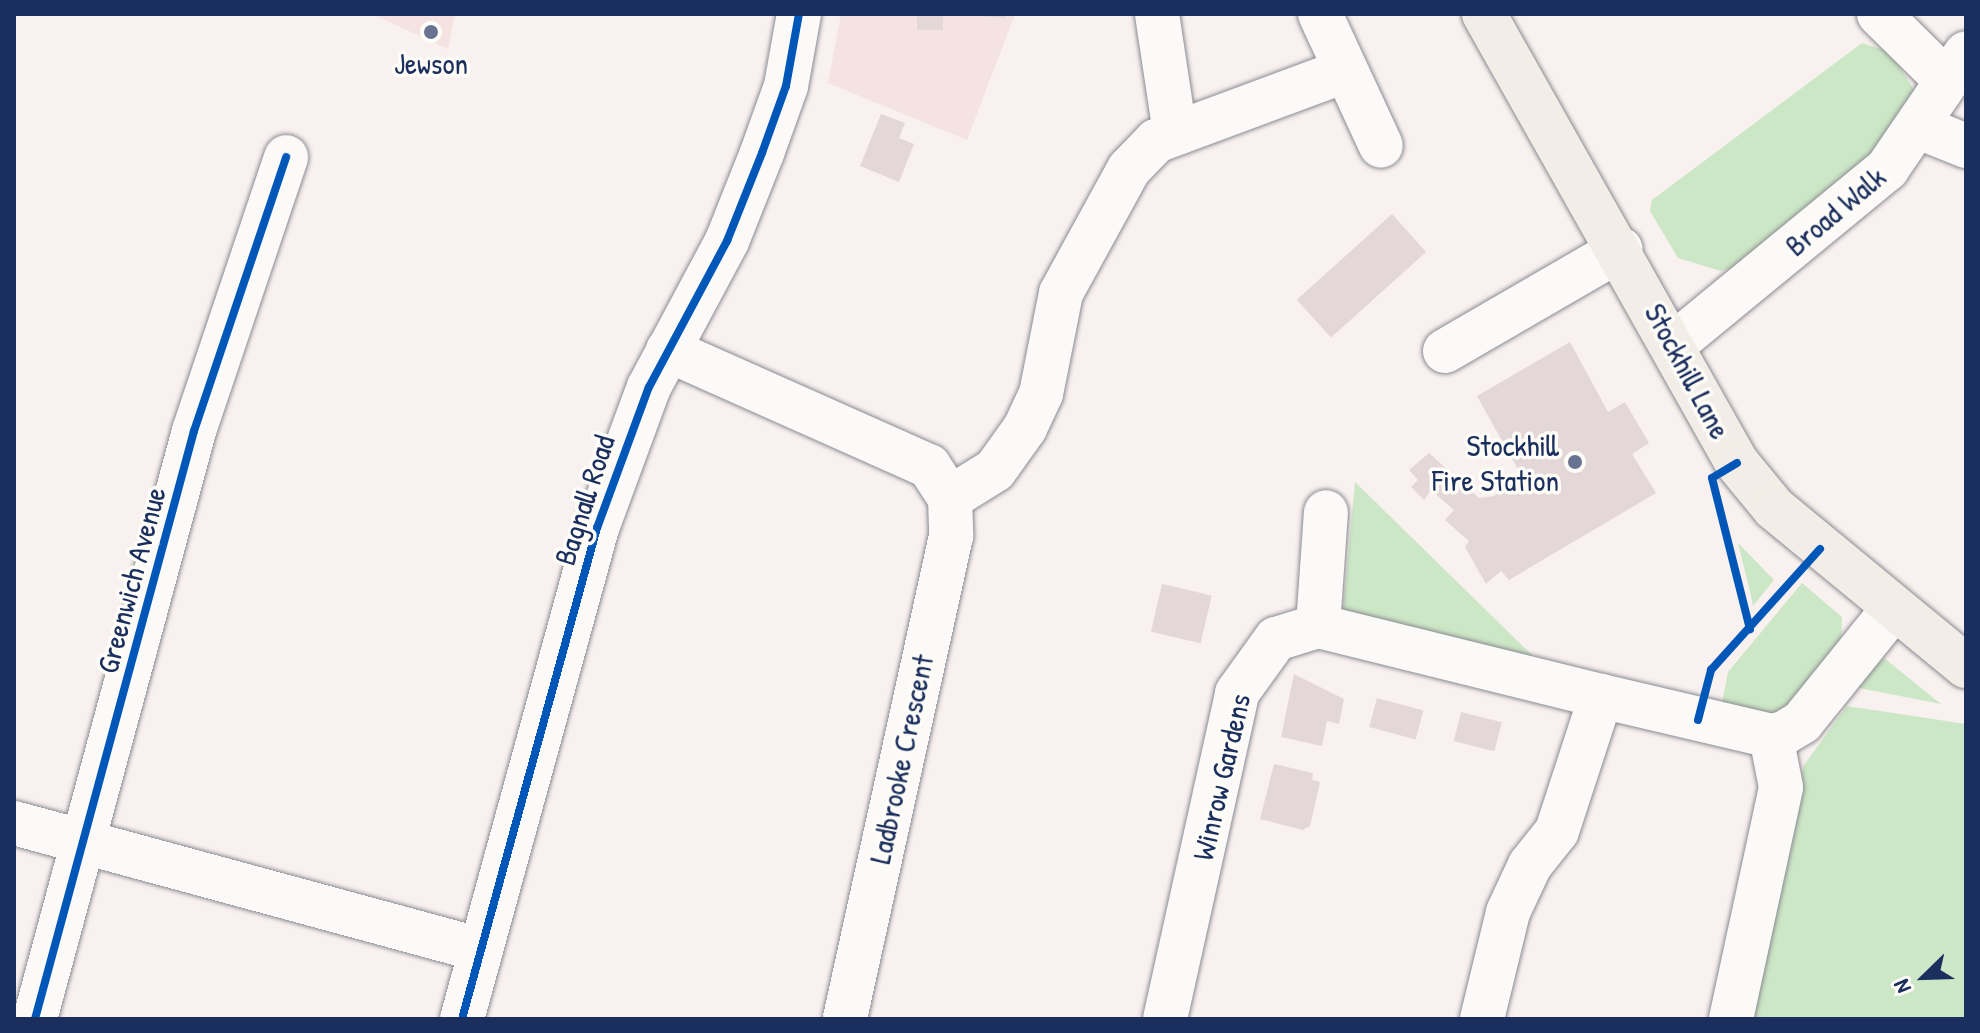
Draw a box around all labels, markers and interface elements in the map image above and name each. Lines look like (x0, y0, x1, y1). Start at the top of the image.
marker: Jewson (422, 23, 440, 41)
place label: Jewson (394, 45, 468, 81)
street label: Broad Walk (1778, 159, 1892, 263)
street label: Stockhill Lane (1637, 297, 1739, 445)
place label: Stockhill Fire Station (1432, 427, 1559, 498)
street label: Bagnall Road (546, 430, 622, 570)
marker: Stockhill Fire Station (1566, 453, 1584, 471)
street label: Greenwich Avenue (89, 483, 173, 677)
street label: Ladbrooke Crescent (861, 651, 941, 867)
street label: Winrow Gardens (1184, 690, 1258, 864)
north arrow (1884, 937, 1964, 1017)
text: N (1886, 975, 1918, 998)

